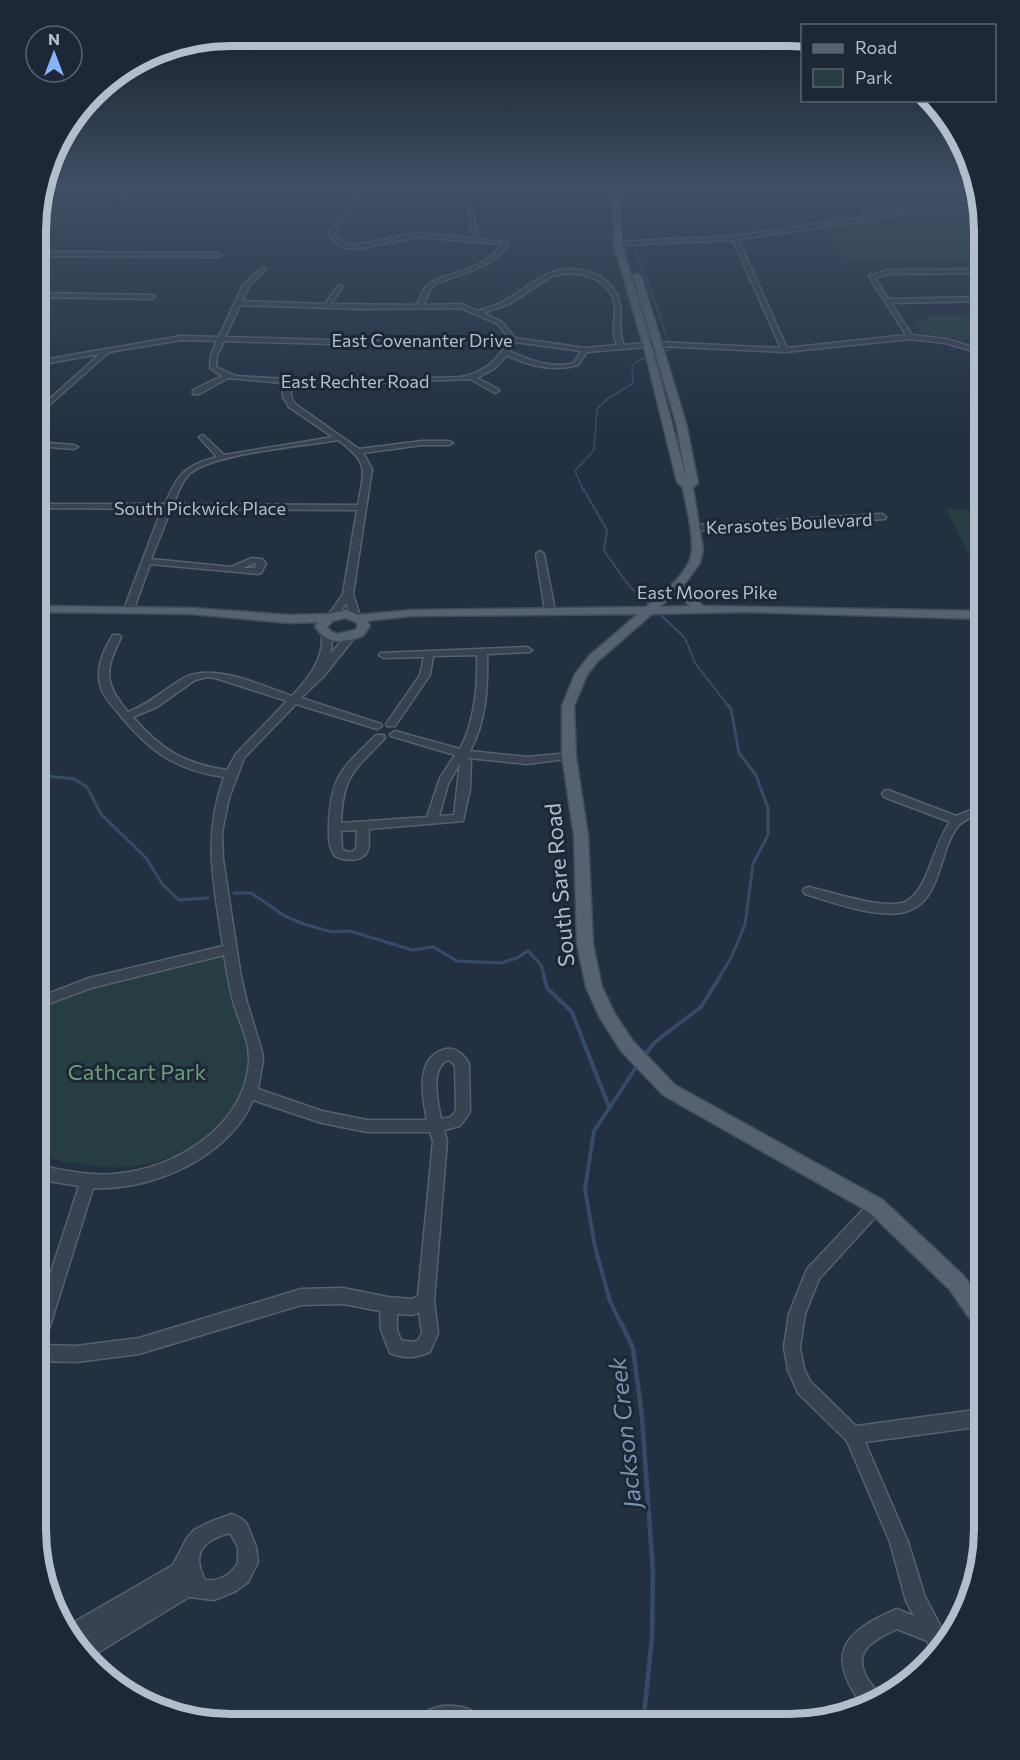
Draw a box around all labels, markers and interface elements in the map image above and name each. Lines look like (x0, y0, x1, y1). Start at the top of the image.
north arrow (24, 24, 84, 84)
legend (801, 24, 996, 102)
text: N (48, 29, 60, 48)
text: Road (855, 36, 897, 58)
text: Park (855, 66, 893, 88)
street label: East Covenanter Drive (331, 329, 513, 351)
street label: East Rechter Road (281, 370, 429, 392)
street label: South Pickwick Place (114, 497, 286, 519)
street label: Kerasotes Boulevard (705, 508, 873, 538)
street label: East Moores Pike (637, 581, 777, 603)
street label: South Sare Road (538, 802, 580, 968)
park label: Cathcart Park (68, 1058, 206, 1085)
water label: Jackson Creek (602, 1355, 647, 1512)

